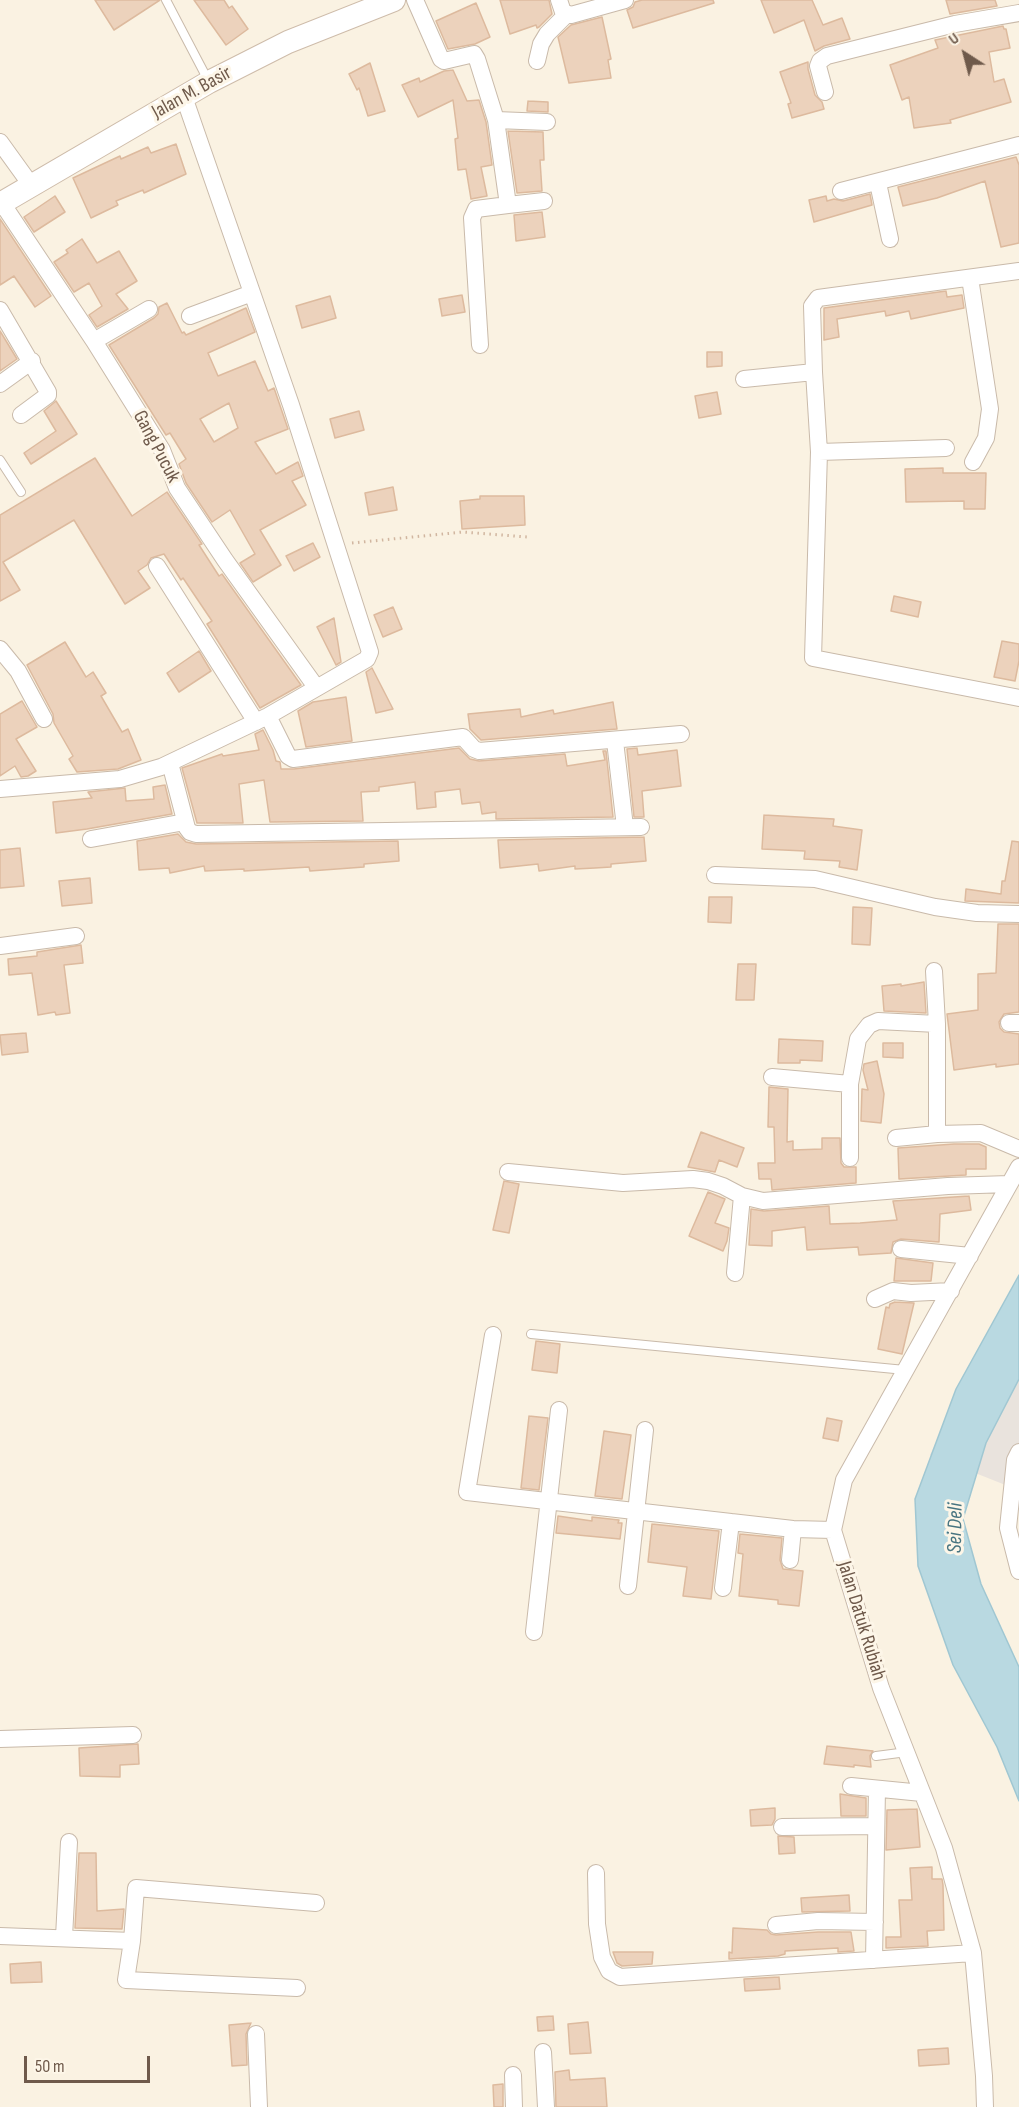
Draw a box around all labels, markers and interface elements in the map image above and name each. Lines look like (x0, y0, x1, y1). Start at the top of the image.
north arrow (935, 24, 995, 84)
text: U (945, 29, 963, 49)
street label: Jalan M. Basir (148, 61, 236, 125)
street label: Gang Pucuk (127, 407, 185, 487)
water label: Sei Deli (943, 1503, 969, 1553)
street label: Jalan Datuk Rubiah (831, 1558, 891, 1684)
scale bar (27, 2044, 153, 2082)
text: 50 m (35, 2056, 65, 2077)

